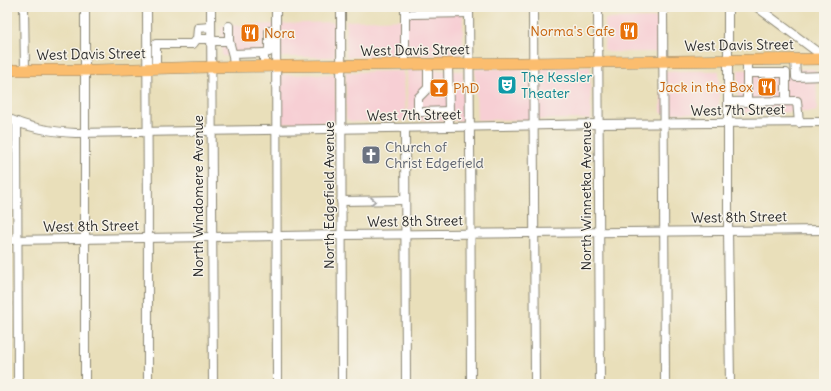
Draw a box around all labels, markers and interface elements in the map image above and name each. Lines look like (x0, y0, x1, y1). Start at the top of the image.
restaurant icon: Norma's Cafe (618, 20, 640, 42)
restaurant icon: Nora (239, 22, 261, 44)
place label: Norma's Cafe (530, 22, 615, 40)
place label: Nora (264, 24, 295, 42)
street label: West Davis Street (684, 35, 794, 55)
street label: West Davis Street (360, 40, 470, 60)
street label: West Davis Street (36, 44, 146, 64)
place label: The Kessler Theater (521, 68, 593, 102)
theatre icon: The Kessler Theater (496, 74, 518, 96)
restaurant icon: Jack in the Box (756, 76, 778, 98)
bar icon: PhD (428, 77, 450, 99)
place label: Jack in the Box (658, 78, 753, 96)
place label: PhD (453, 79, 479, 97)
street label: West 7th Street (691, 100, 786, 120)
street label: West 7th Street (367, 105, 462, 125)
street label: North Windomere Avenue (189, 115, 207, 277)
street label: North Edgefield Avenue (320, 121, 338, 269)
street label: North Winnetka Avenue (577, 122, 595, 270)
place label: Church of Christ Edgefield (385, 138, 484, 172)
church icon: Church of Christ Edgefield (360, 144, 382, 166)
one-way arrow (370, 197, 376, 205)
street label: West 8th Street (691, 207, 787, 227)
street label: West 8th Street (367, 211, 463, 231)
street label: West 8th Street (43, 216, 139, 236)

